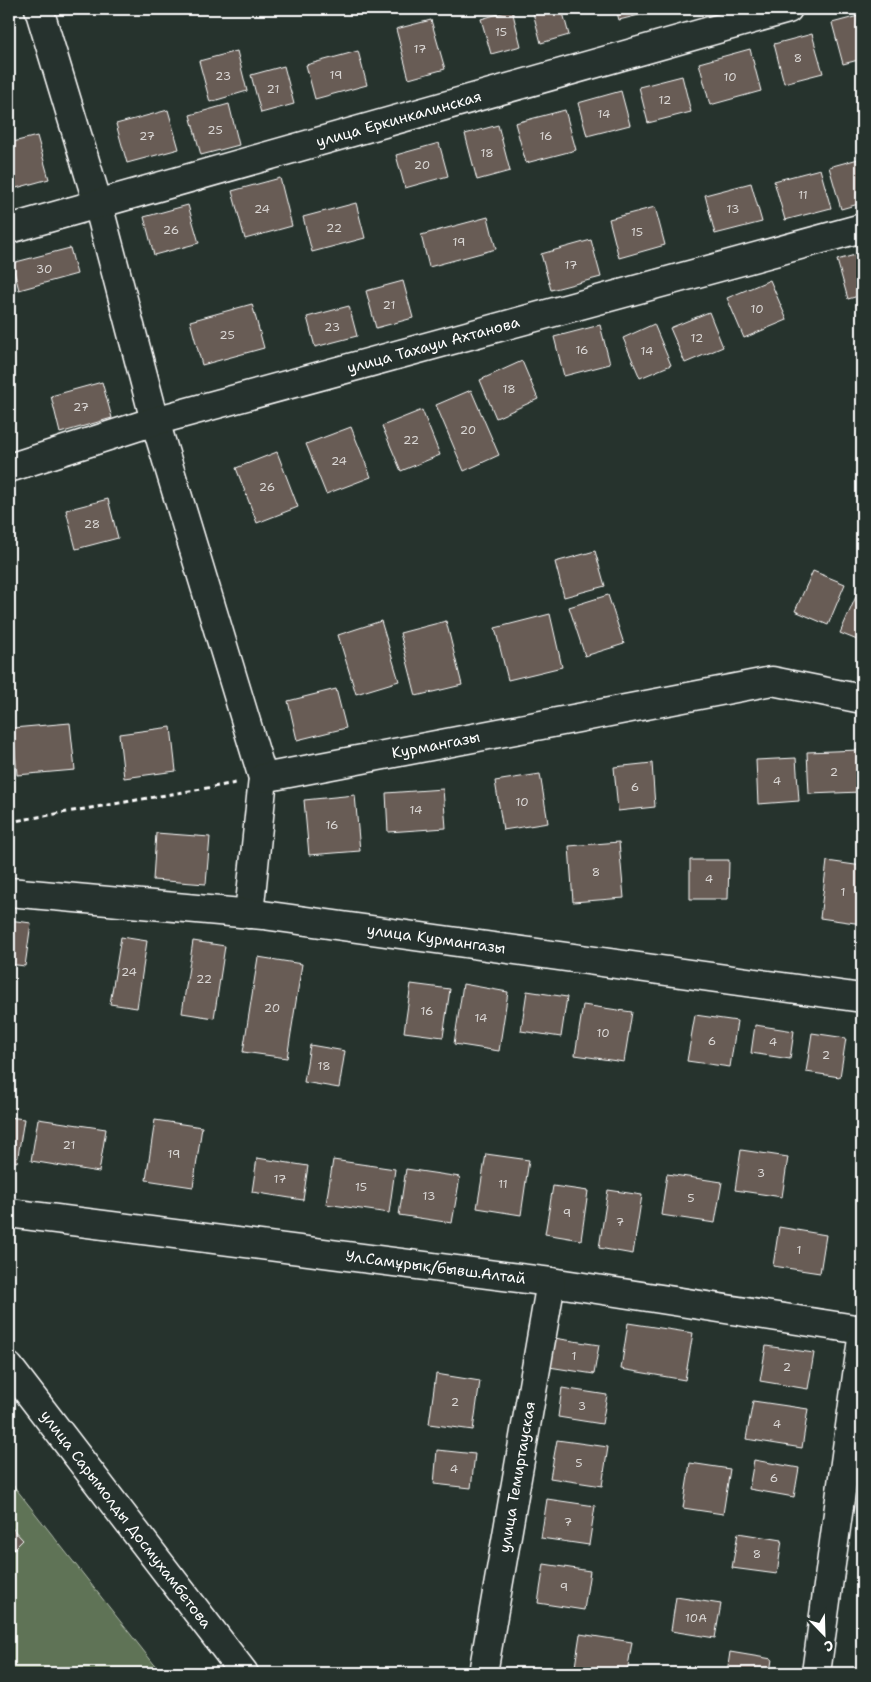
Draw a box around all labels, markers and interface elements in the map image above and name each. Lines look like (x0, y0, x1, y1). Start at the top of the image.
house number: 15 (495, 24, 507, 40)
house number: 17 (414, 41, 426, 57)
house number: 8 (794, 50, 802, 66)
house number: 19 (330, 67, 342, 83)
house number: 23 (215, 68, 231, 84)
house number: 10 (723, 69, 737, 85)
house number: 21 (267, 81, 279, 97)
street label: улица Еркинкалинская (314, 86, 484, 152)
house number: 12 (659, 92, 671, 108)
house number: 14 (598, 106, 610, 122)
house number: 25 (207, 122, 223, 138)
house number: 27 (139, 128, 155, 144)
house number: 16 (539, 128, 553, 144)
house number: 18 (480, 145, 494, 161)
house number: 20 (414, 157, 430, 173)
house number: 11 (798, 187, 808, 203)
house number: 24 (254, 201, 270, 217)
house number: 13 (727, 201, 739, 217)
house number: 22 (326, 220, 342, 236)
house number: 26 (163, 222, 179, 238)
house number: 15 (631, 224, 643, 240)
house number: 19 (453, 234, 465, 250)
house number: 17 (565, 257, 577, 273)
house number: 30 (36, 261, 52, 277)
house number: 21 (383, 297, 395, 313)
house number: 10 (750, 301, 764, 317)
street label: улица Тахауи Ахтанова (345, 312, 523, 378)
house number: 23 (324, 319, 340, 335)
house number: 25 (219, 327, 235, 343)
house number: 12 (691, 330, 703, 346)
house number: 16 (575, 342, 589, 358)
house number: 14 (641, 343, 653, 359)
house number: 18 (502, 381, 516, 397)
house number: 27 (73, 399, 89, 415)
house number: 20 (460, 422, 476, 438)
house number: 22 (403, 432, 419, 448)
house number: 24 (331, 453, 347, 469)
house number: 26 (259, 479, 275, 495)
house number: 28 (84, 516, 100, 532)
street label: Курмангазы (390, 727, 482, 763)
house number: 2 (830, 764, 838, 780)
house number: 4 (773, 773, 781, 789)
house number: 6 (631, 779, 639, 795)
house number: 10 (515, 794, 529, 810)
house number: 14 (410, 802, 422, 818)
house number: 16 (325, 817, 339, 833)
house number: 8 (592, 864, 600, 880)
house number: 4 (705, 871, 713, 887)
house number: 1 (840, 884, 846, 900)
street label: улица Курмангазы (366, 920, 507, 959)
house number: 24 (121, 964, 137, 980)
house number: 22 (196, 971, 212, 987)
house number: 20 (264, 1000, 280, 1016)
house number: 16 (420, 1003, 434, 1019)
house number: 14 (475, 1010, 487, 1026)
house number: 10 (596, 1025, 610, 1041)
house number: 6 (708, 1033, 716, 1049)
house number: 4 (769, 1034, 777, 1050)
house number: 2 (822, 1047, 830, 1063)
house number: 18 (317, 1058, 331, 1074)
house number: 21 (63, 1137, 75, 1153)
house number: 19 (168, 1146, 180, 1162)
house number: 3 (757, 1165, 765, 1181)
house number: 17 (274, 1171, 286, 1187)
house number: 11 (498, 1176, 508, 1192)
house number: 15 (355, 1179, 367, 1195)
house number: 13 (423, 1188, 435, 1204)
house number: 5 (687, 1190, 695, 1206)
house number: 9 (563, 1205, 571, 1221)
house number: 7 (616, 1214, 624, 1230)
house number: 1 (796, 1242, 802, 1258)
street label: Ул.Самұрық/бывш.Алтай (344, 1246, 527, 1289)
house number: 1 (571, 1348, 577, 1364)
house number: 2 (783, 1359, 791, 1375)
house number: 2 (451, 1394, 459, 1410)
house number: 3 (578, 1398, 586, 1414)
street label: улица Темиртауская (494, 1400, 540, 1554)
street label: улица Сарымолды Досмухамбетова (36, 1406, 217, 1633)
house number: 4 (773, 1416, 781, 1432)
house number: 5 (575, 1455, 583, 1471)
house number: 4 (450, 1461, 458, 1477)
house number: 6 (770, 1470, 778, 1486)
house number: 7 (564, 1514, 572, 1530)
house number: 8 (753, 1546, 761, 1562)
house number: 9 (560, 1579, 568, 1595)
house number: 10А (685, 1610, 707, 1626)
north arrow (798, 1610, 848, 1660)
text: С (822, 1636, 837, 1656)

